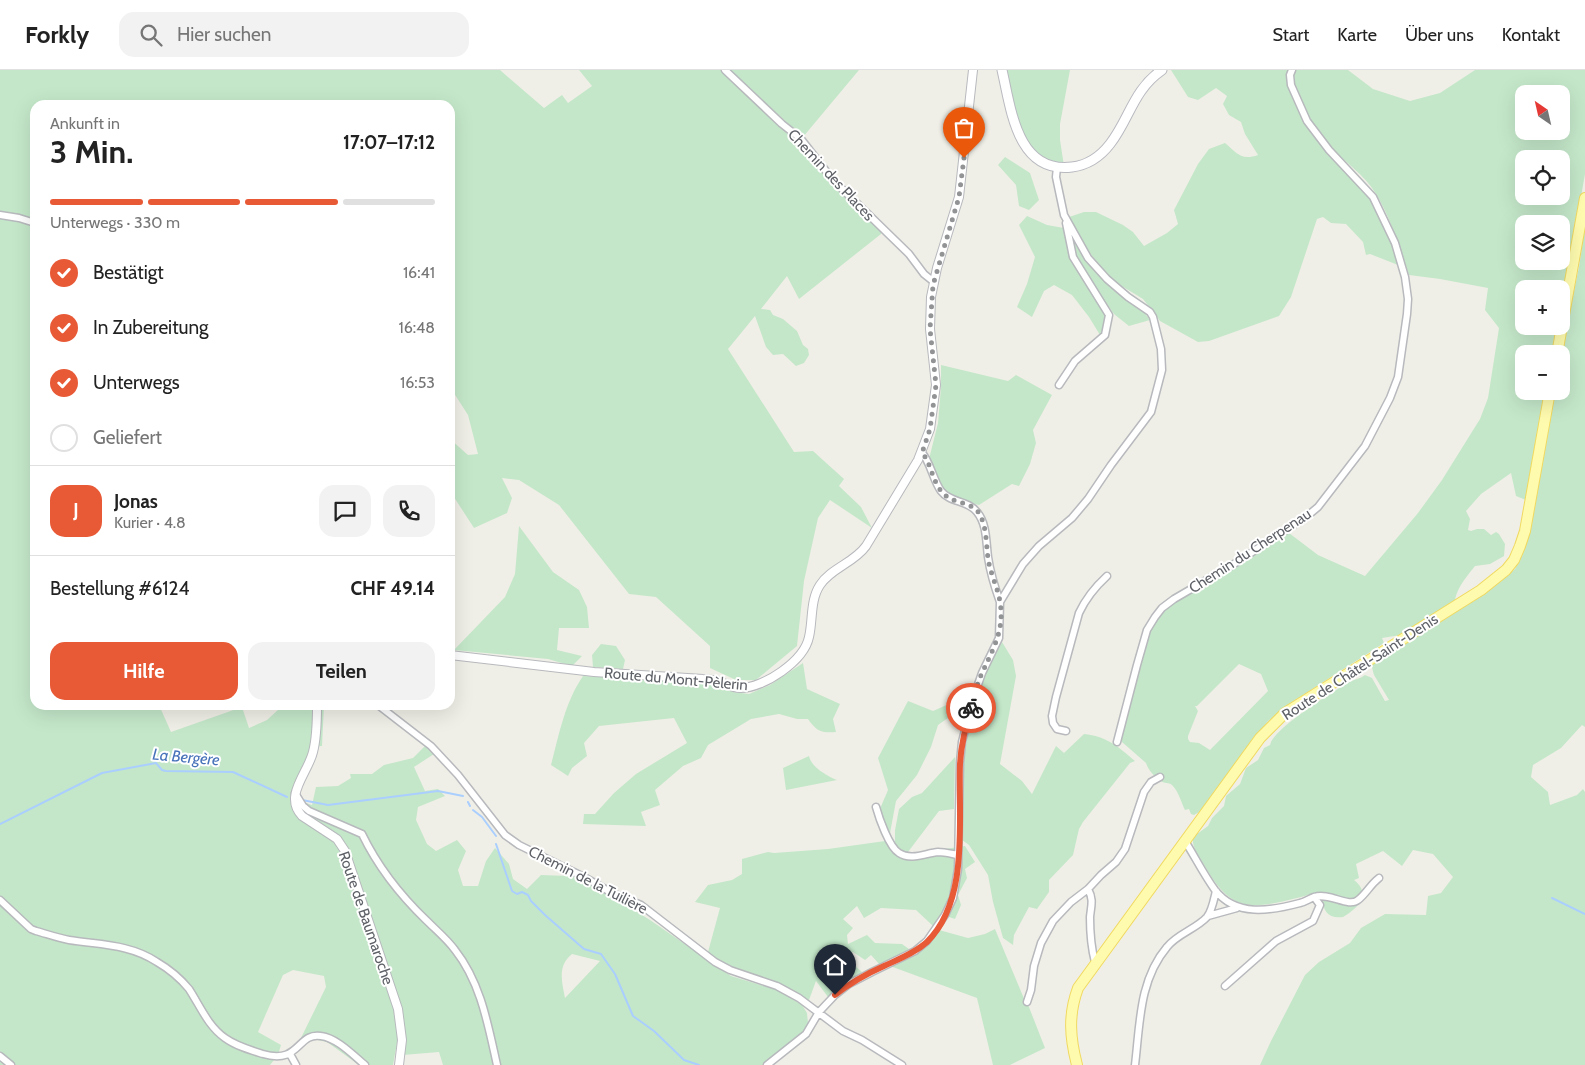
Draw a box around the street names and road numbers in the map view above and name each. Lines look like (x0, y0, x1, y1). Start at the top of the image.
street label: Chemin des Places (784, 126, 878, 224)
street label: Chemin du Cherpenau (1186, 505, 1314, 597)
street label: Route de Châtel-Saint-Denis (1279, 610, 1441, 724)
street label: Route du Mont-Pèlerin (604, 664, 748, 694)
street label: Chemin de la Tuilière (526, 842, 651, 918)
street label: Route de Baumaroche (335, 849, 397, 987)

